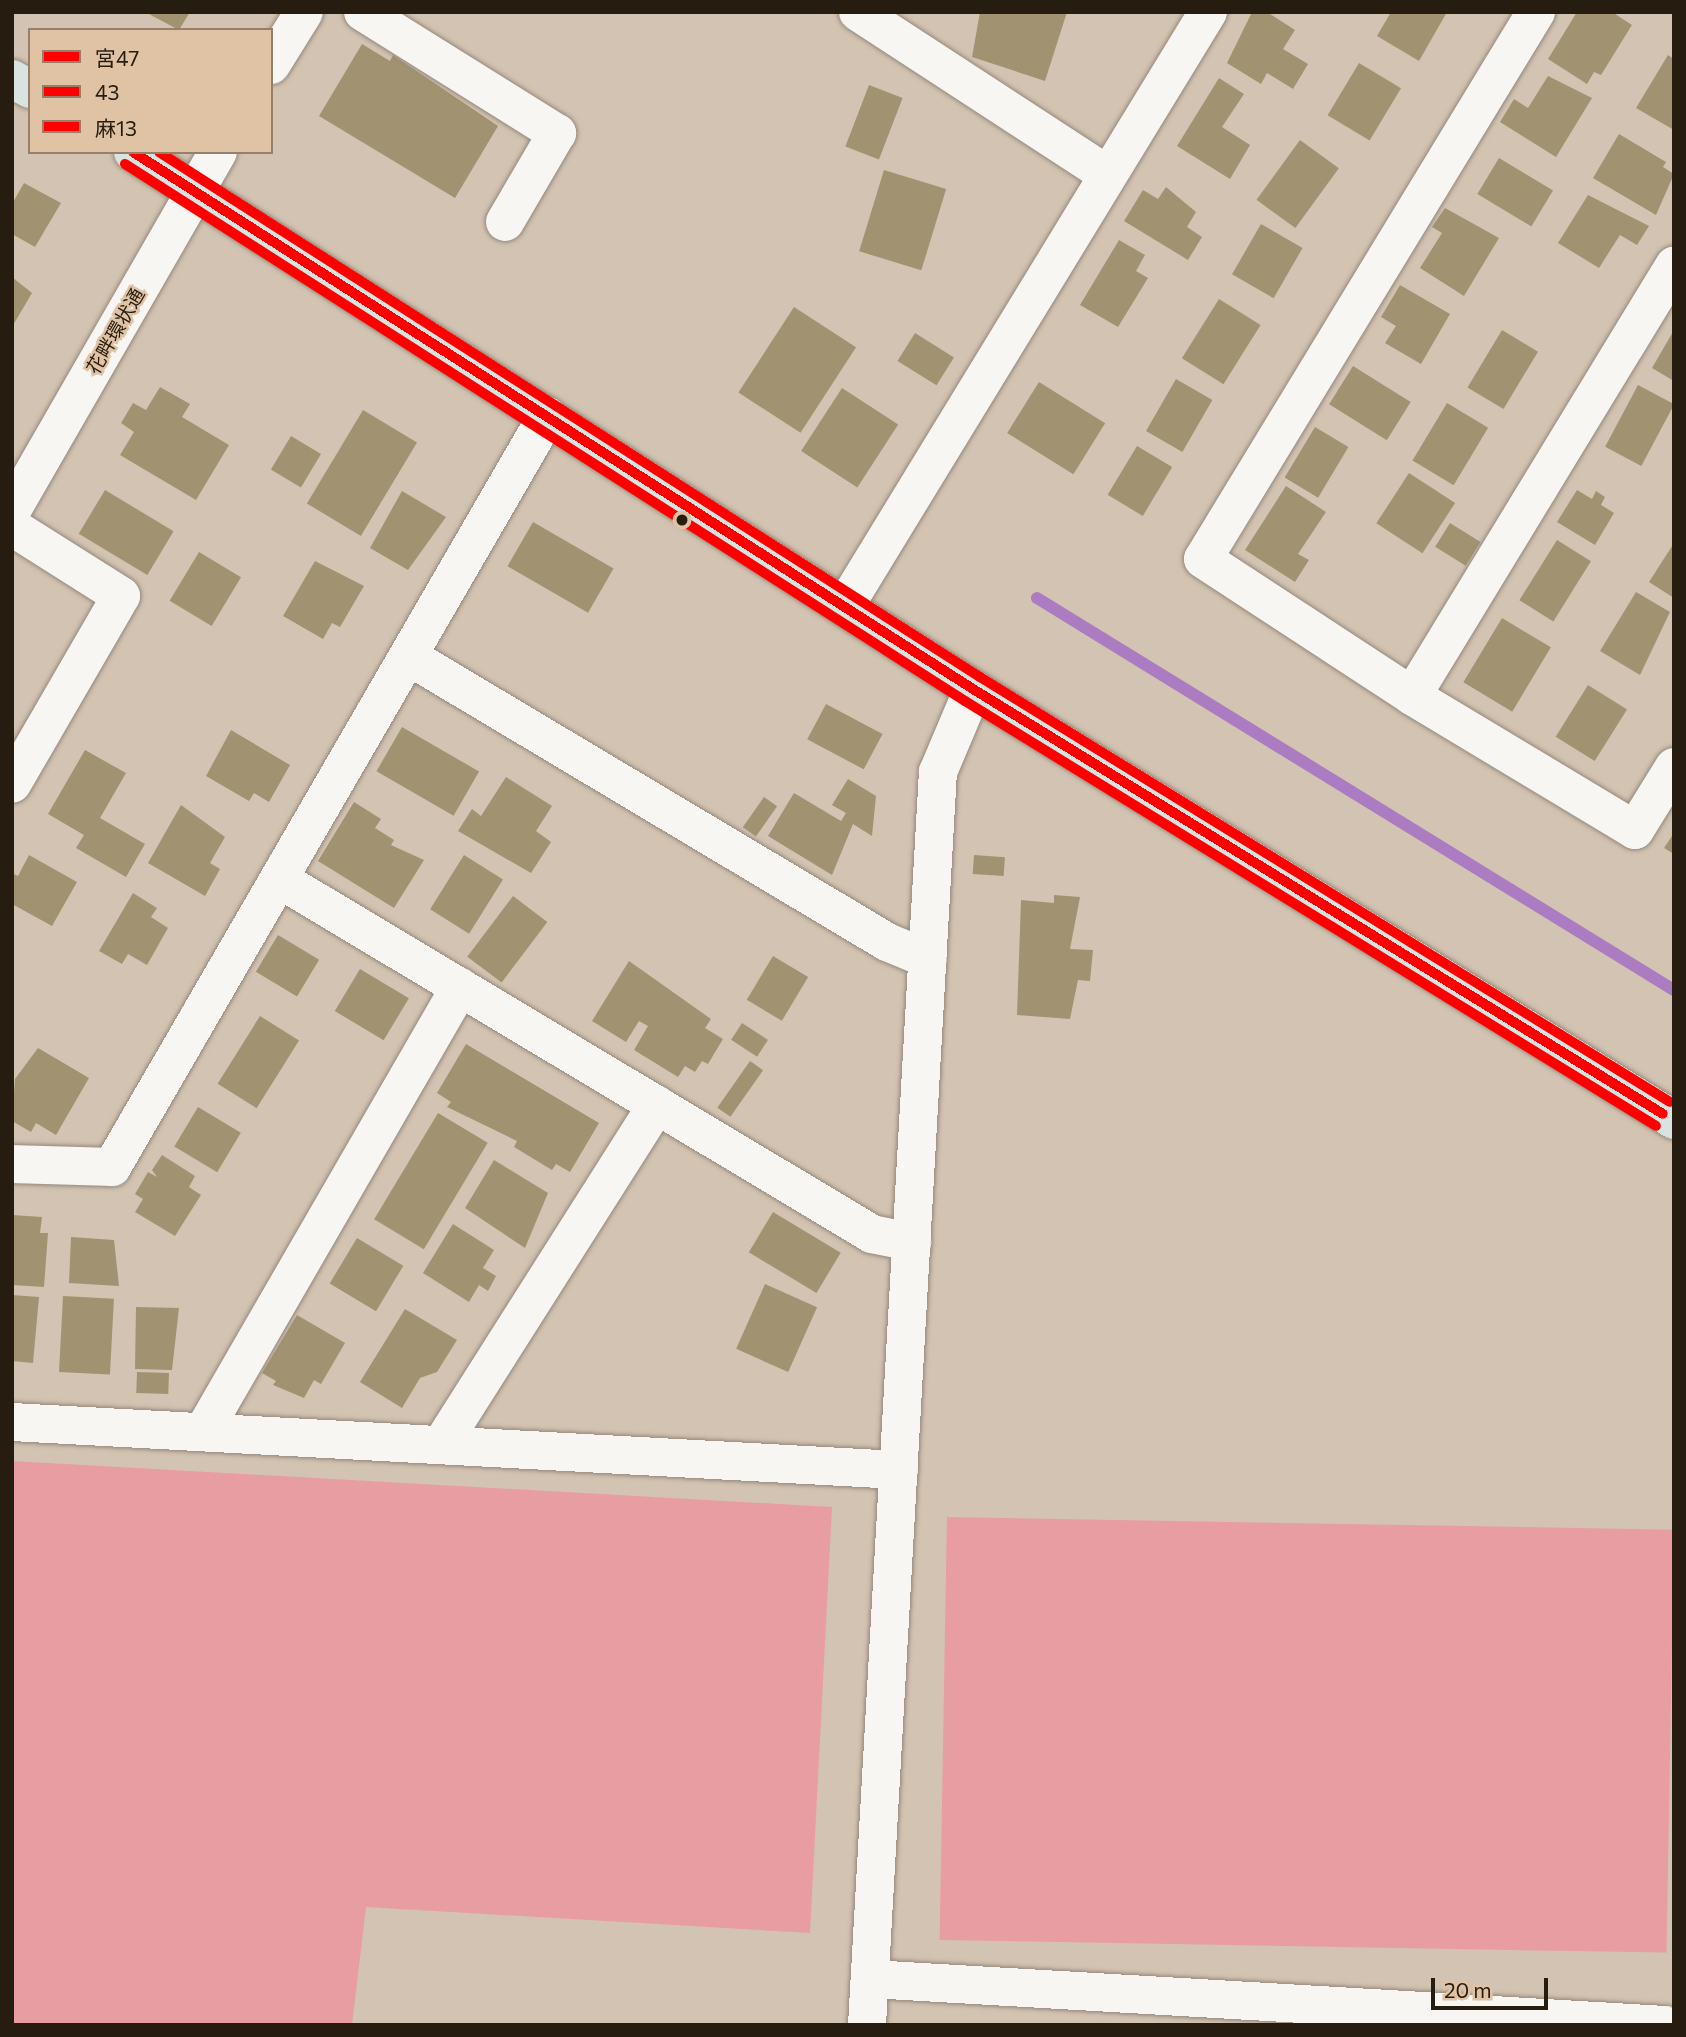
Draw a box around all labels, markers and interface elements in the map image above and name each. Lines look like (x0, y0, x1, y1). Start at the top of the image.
legend (28, 28, 273, 154)
text: 宮47 (95, 45, 139, 70)
text: 43 (95, 79, 120, 104)
text: 麻13 (95, 115, 137, 140)
street label: 花畔環状通 (81, 284, 149, 378)
unlabelled marker (675, 513, 689, 527)
scale bar (1434, 1964, 1551, 2008)
text: 20 m (1444, 1977, 1492, 2002)

